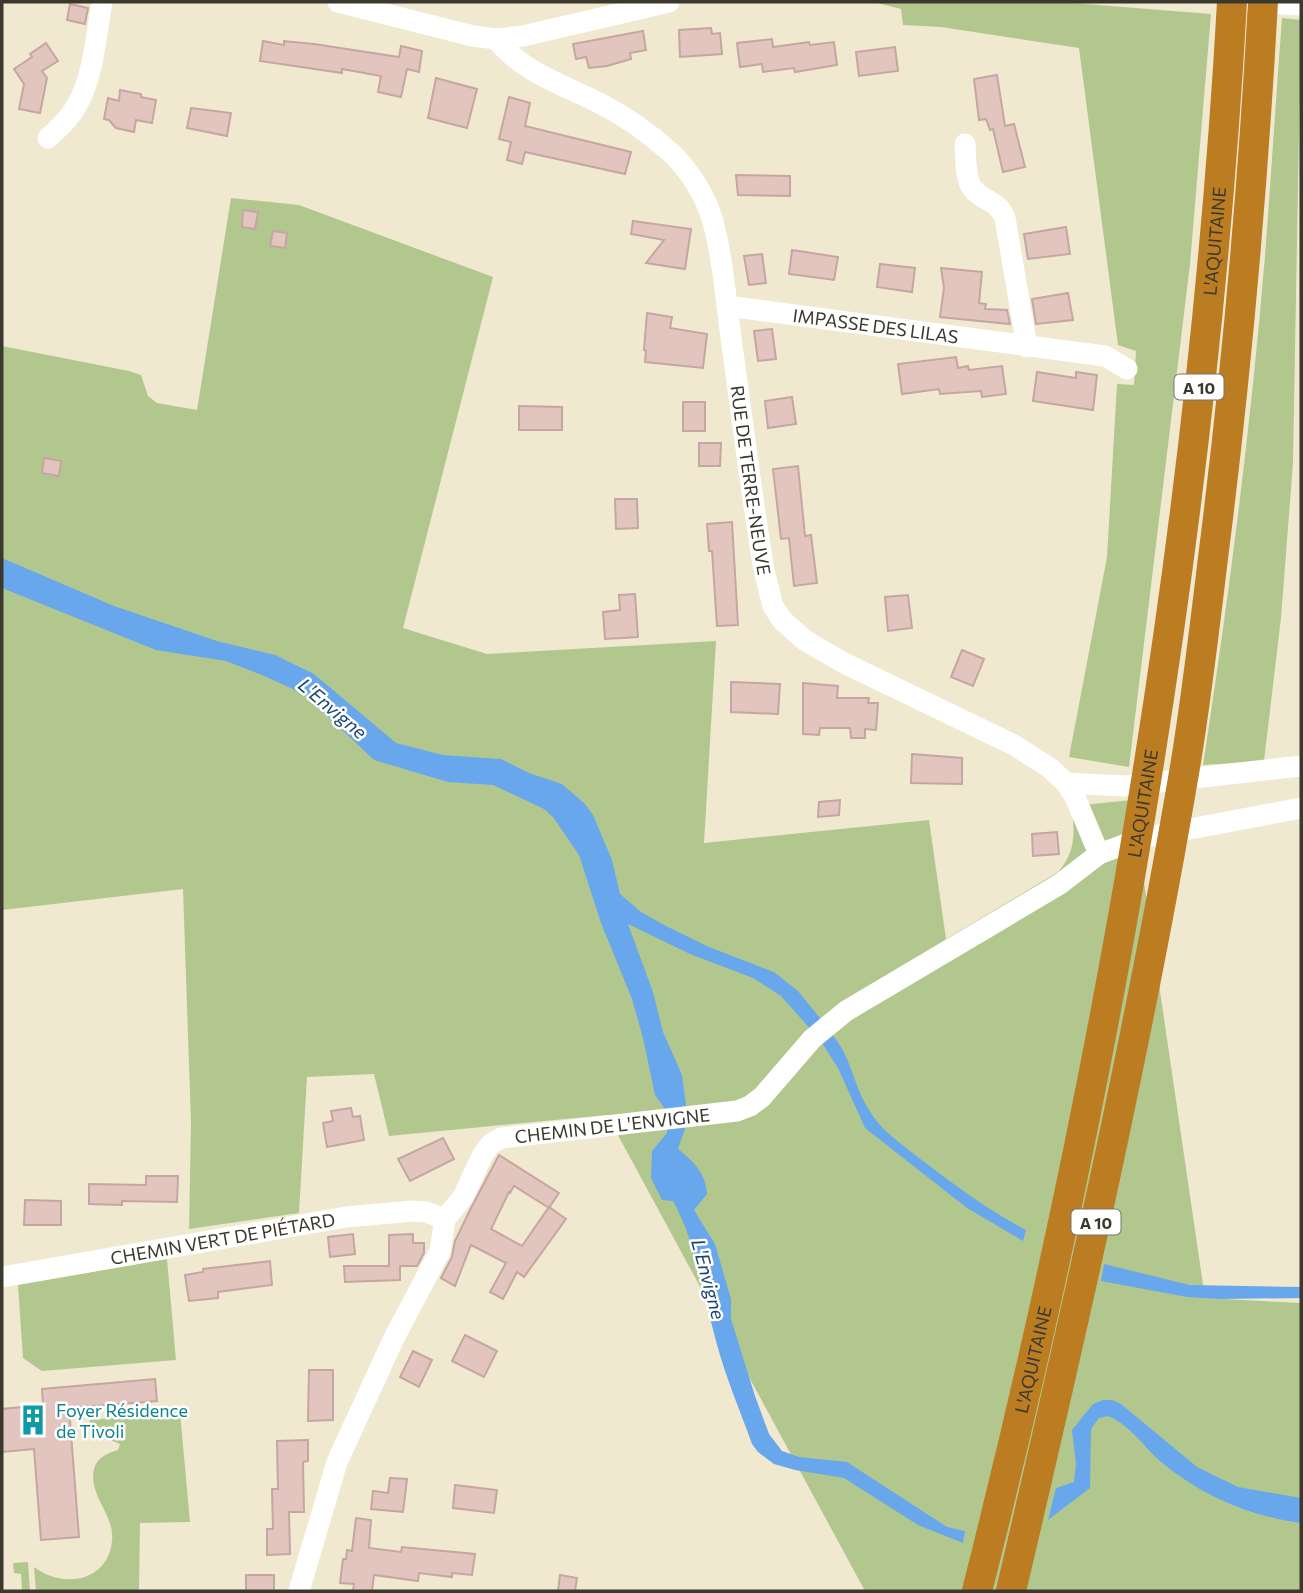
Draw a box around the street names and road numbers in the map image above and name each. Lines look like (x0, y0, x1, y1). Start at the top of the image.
street label: L'AQUITAINE (1198, 186, 1230, 297)
street label: IMPASSE DES LILAS (792, 304, 960, 348)
road number: A 10 (1174, 374, 1224, 400)
street label: RUE DE TERRE-NEUVE (727, 384, 776, 577)
street label: L'AQUITAINE (1123, 748, 1162, 859)
street label: CHEMIN DE L'ENVIGNE (513, 1103, 711, 1147)
street label: CHEMIN VERT DE PIÉTARD (109, 1208, 337, 1269)
road number: A 10 (1072, 1210, 1120, 1234)
street label: L'AQUITAINE (1010, 1304, 1056, 1415)

